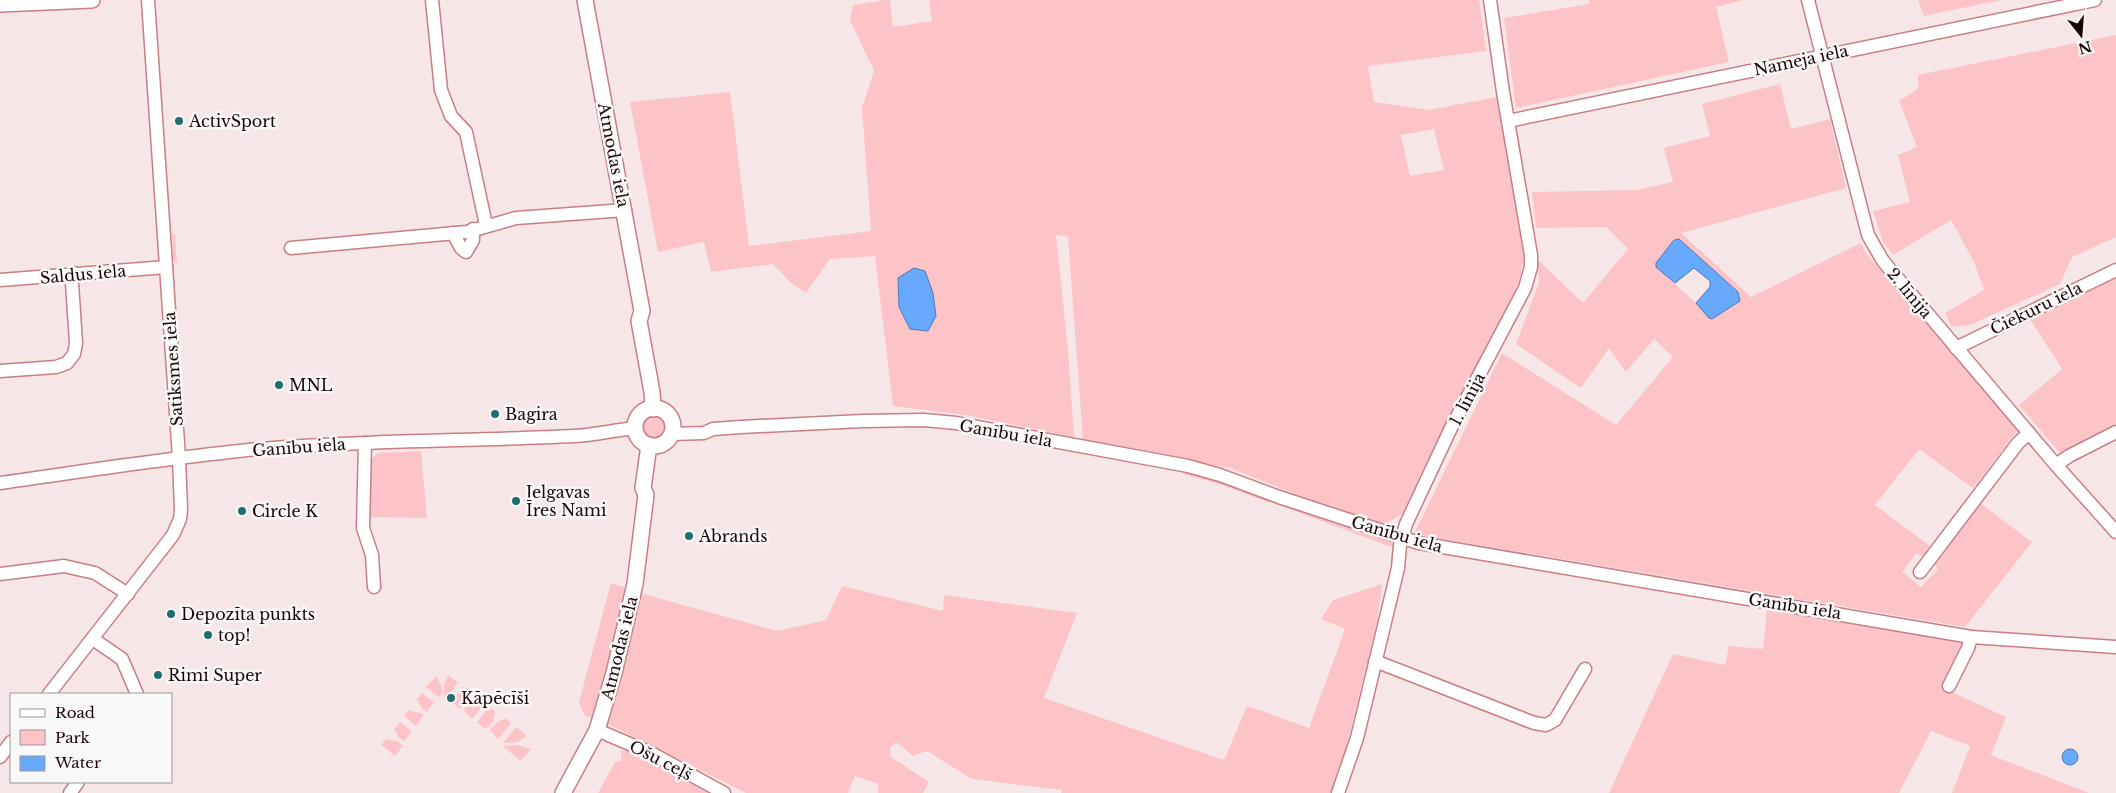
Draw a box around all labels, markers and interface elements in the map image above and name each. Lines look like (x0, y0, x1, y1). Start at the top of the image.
north arrow (2056, 10, 2106, 60)
text: N (2076, 37, 2094, 58)
street label: Nameja iela (1752, 40, 1850, 80)
street label: Atmodas iela (594, 100, 634, 209)
place label: ActivSport (188, 111, 276, 131)
marker: ActivSport (173, 115, 185, 127)
street label: Saldus iela (39, 260, 127, 288)
street label: 2. līnija (1883, 264, 1937, 322)
street label: Čiekuru iela (1987, 277, 2085, 339)
street label: Satiksmes iela (159, 311, 187, 427)
street label: 1. līnija (1445, 369, 1489, 429)
place label: MNL (289, 375, 333, 395)
marker: MNL (273, 379, 285, 391)
place label: Bagira (505, 404, 558, 424)
marker: Bagira (489, 408, 501, 420)
street label: Ganību iela (958, 415, 1054, 451)
street label: Ganību iela (252, 434, 347, 460)
place label: Jelgavas Īres Nami (524, 482, 607, 520)
marker: Jelgavas Īres Nami (510, 495, 522, 507)
place label: Circle K (252, 501, 318, 521)
marker: Circle K (236, 505, 248, 517)
street label: Ganību iela (1349, 511, 1445, 557)
place label: Abrands (698, 526, 767, 546)
marker: Abrands (683, 530, 695, 542)
street label: Ganību iela (1747, 589, 1843, 623)
street label: Atmodas iela (596, 594, 642, 703)
place label: Depozīta punkts (181, 604, 315, 624)
marker: Depozīta punkts (165, 608, 177, 620)
place label: top! (218, 625, 250, 645)
marker: top! (202, 629, 214, 641)
place label: Rimi Super (168, 665, 262, 685)
marker: Rimi Super (152, 669, 164, 681)
place label: Kāpēcīši (461, 688, 530, 708)
marker: Kāpēcīši (445, 692, 457, 704)
legend (10, 693, 172, 783)
text: Road (55, 703, 95, 722)
text: Park (55, 728, 91, 747)
street label: Ošu ceļš (626, 736, 696, 785)
text: Water (54, 753, 102, 772)

